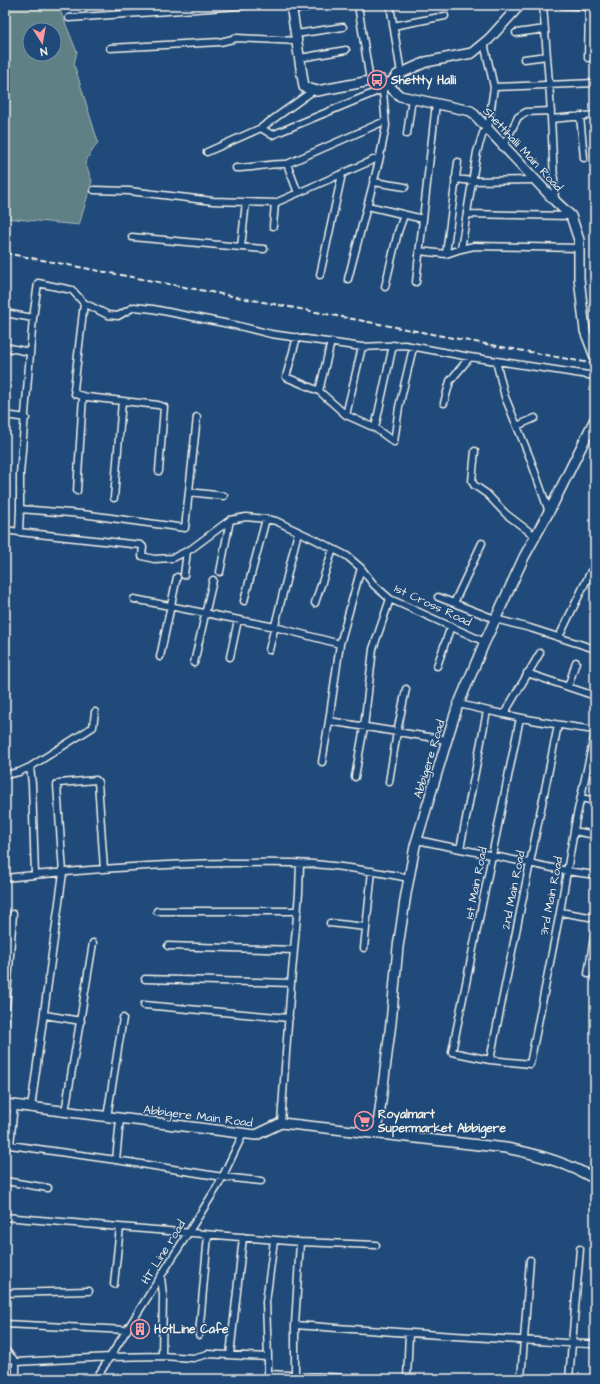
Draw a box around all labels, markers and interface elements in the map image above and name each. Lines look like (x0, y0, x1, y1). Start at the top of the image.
north arrow (22, 22, 62, 62)
text: N (39, 43, 49, 59)
bus stop icon: Shettty Halli (366, 69, 388, 91)
place label: Shettty Halli (390, 72, 456, 90)
street label: Shettihalli Main Road (479, 103, 566, 195)
street label: 1st Cross Road (391, 580, 474, 631)
street label: Abbigere Road (409, 718, 450, 801)
street label: 1st Main Road (461, 845, 492, 921)
street label: 2nd Main Road (498, 849, 529, 931)
street label: 3rd Main Road (536, 855, 567, 937)
street label: Abbigere Main Road (142, 1101, 253, 1133)
place label: Royalmart Supermarket Abbigere (377, 1106, 506, 1139)
supermarket icon: Royalmart Supermarket Abbigere (353, 1110, 375, 1132)
street label: HT Line road (137, 1217, 190, 1288)
building icon: HotLine Cafe (129, 1318, 151, 1340)
place label: HotLine Cafe (154, 1321, 229, 1338)

